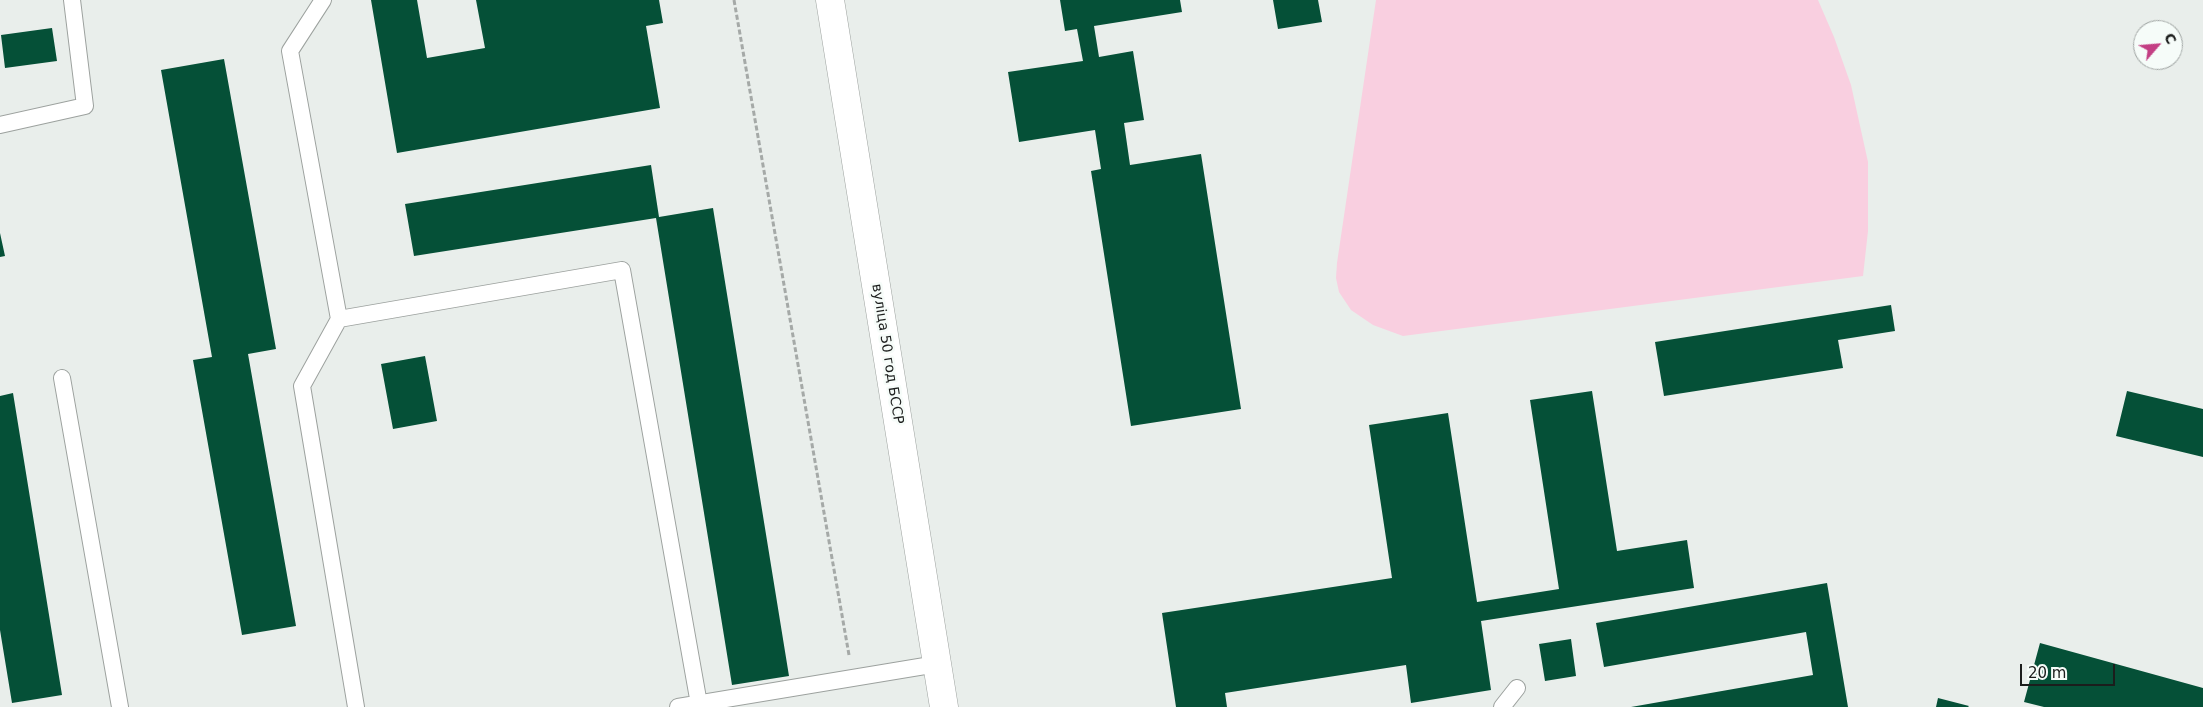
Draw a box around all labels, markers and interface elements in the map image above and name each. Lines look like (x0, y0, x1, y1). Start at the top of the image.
north arrow (2133, 20, 2183, 70)
text: С (2161, 30, 2180, 47)
street label: вуліца 50 год БССР (868, 283, 906, 425)
scale bar (2023, 654, 2118, 686)
text: 20 m (2028, 664, 2066, 682)

